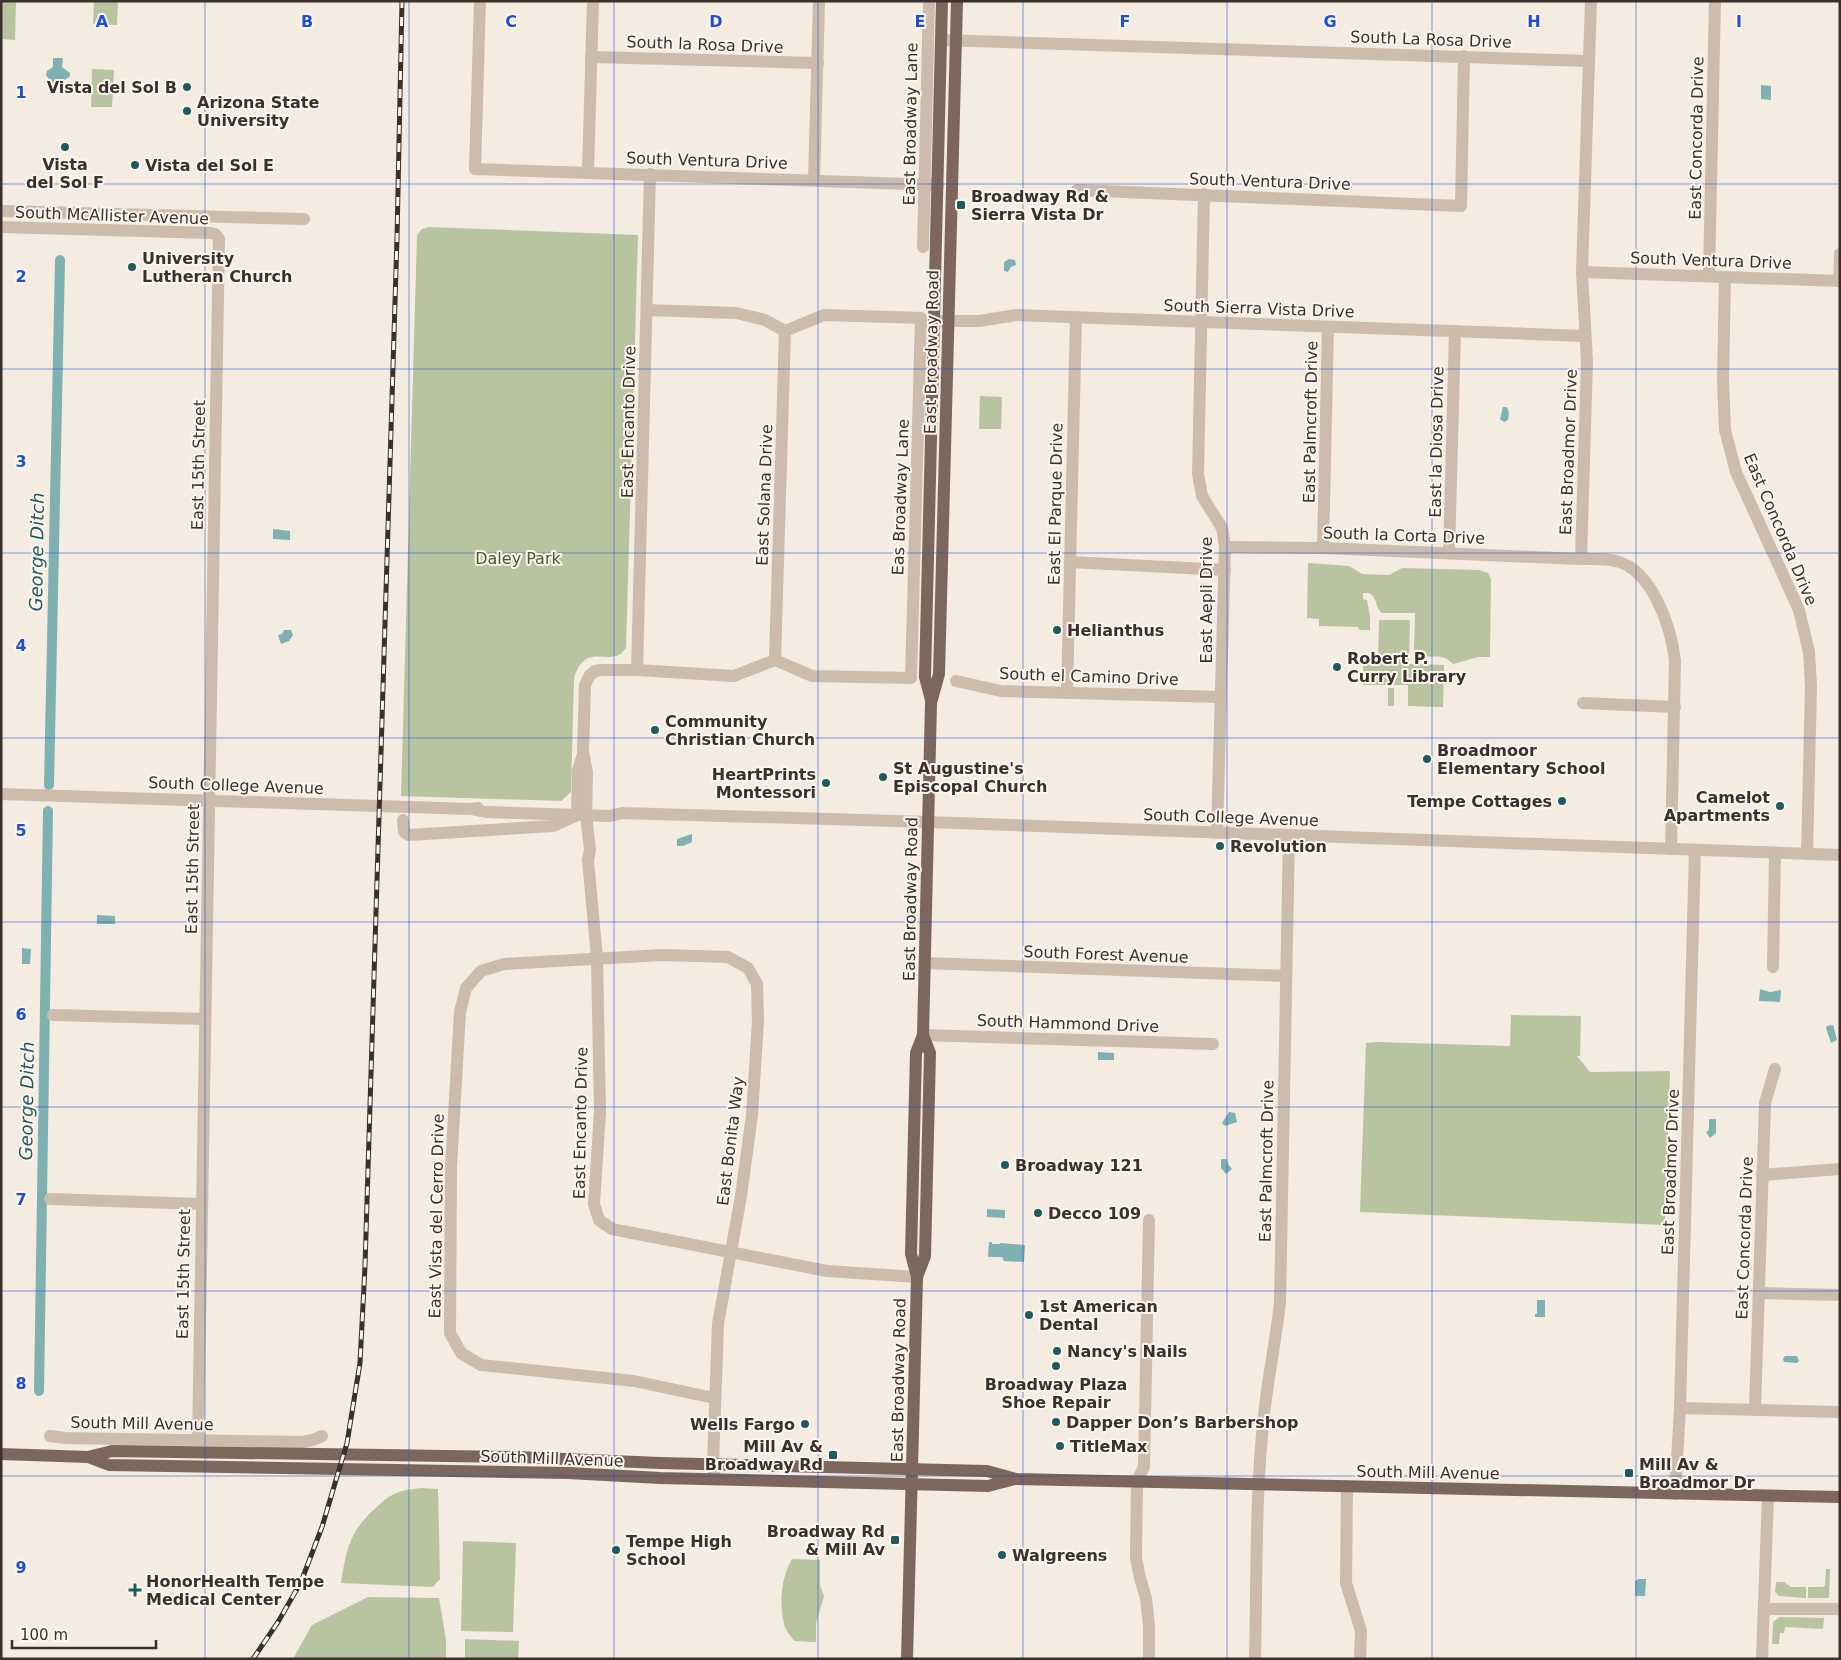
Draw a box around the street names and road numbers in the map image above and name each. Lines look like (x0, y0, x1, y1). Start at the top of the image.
street label: South La Rosa Drive (1350, 27, 1512, 52)
street label: South la Rosa Drive (626, 32, 784, 57)
street label: East Broadway Lane (900, 42, 921, 206)
street label: East Concorda Drive (1686, 56, 1707, 220)
street label: South Ventura Drive (626, 148, 788, 173)
street label: South Ventura Drive (1189, 169, 1351, 194)
street label: South McAllister Avenue (15, 203, 209, 228)
street label: South Ventura Drive (1630, 248, 1792, 273)
street label: East Broadway Road (921, 270, 942, 434)
street label: South Sierra Vista Drive (1163, 296, 1355, 321)
street label: East Palmcroft Drive (1300, 341, 1321, 503)
street label: East Encanto Drive (618, 346, 639, 498)
street label: East la Diosa Drive (1426, 366, 1447, 518)
street label: East Broadmor Drive (1556, 369, 1581, 535)
street label: East 15th Street (188, 400, 209, 530)
street label: Eas Broadway Lane (888, 419, 913, 576)
street label: East El Parque Drive (1045, 423, 1066, 585)
street label: East Solana Drive (753, 424, 776, 566)
street label: East Concorda Drive (1740, 450, 1821, 608)
street label: South la Corta Drive (1323, 523, 1485, 548)
street label: East Aepli Drive (1197, 537, 1216, 663)
street label: South el Camino Drive (999, 664, 1179, 689)
street label: South College Avenue (148, 773, 324, 798)
street label: East 15th Street (182, 804, 203, 934)
street label: South College Avenue (1143, 805, 1319, 830)
street label: East Broadway Road (900, 817, 921, 981)
street label: South Forest Avenue (1023, 942, 1189, 967)
street label: South Hammond Drive (976, 1011, 1159, 1036)
street label: East Encanto Drive (570, 1047, 591, 1199)
street label: East Bonita Way (713, 1075, 748, 1207)
street label: East Palmcroft Drive (1256, 1080, 1277, 1242)
street label: East Broadmor Drive (1658, 1089, 1683, 1255)
street label: East Vista del Cerro Drive (425, 1113, 448, 1319)
street label: East Concorda Drive (1732, 1156, 1757, 1320)
street label: East 15th Street (173, 1209, 194, 1339)
street label: East Broadway Road (888, 1298, 909, 1462)
street label: South Mill Avenue (70, 1413, 214, 1434)
street label: South Mill Avenue (480, 1447, 624, 1470)
street label: South Mill Avenue (1356, 1462, 1500, 1483)

